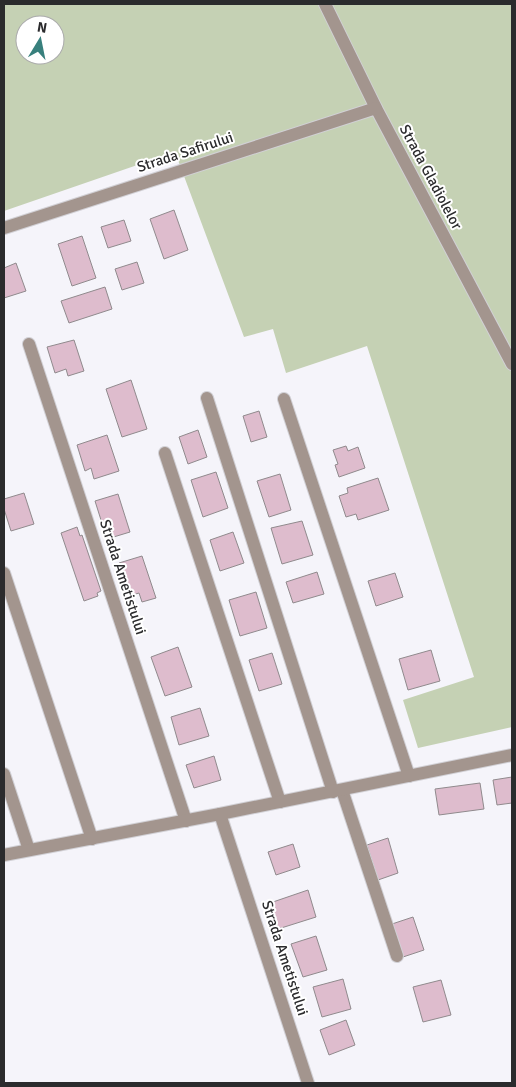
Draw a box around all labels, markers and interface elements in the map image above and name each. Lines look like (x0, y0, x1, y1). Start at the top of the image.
north arrow (15, 15, 65, 65)
text: N (36, 18, 48, 37)
street label: Strada Gladiolelor (396, 122, 466, 233)
street label: Strada Safirului (135, 128, 235, 176)
street label: Strada Ametistului (96, 517, 150, 637)
street label: Strada Ametistului (258, 898, 312, 1018)

